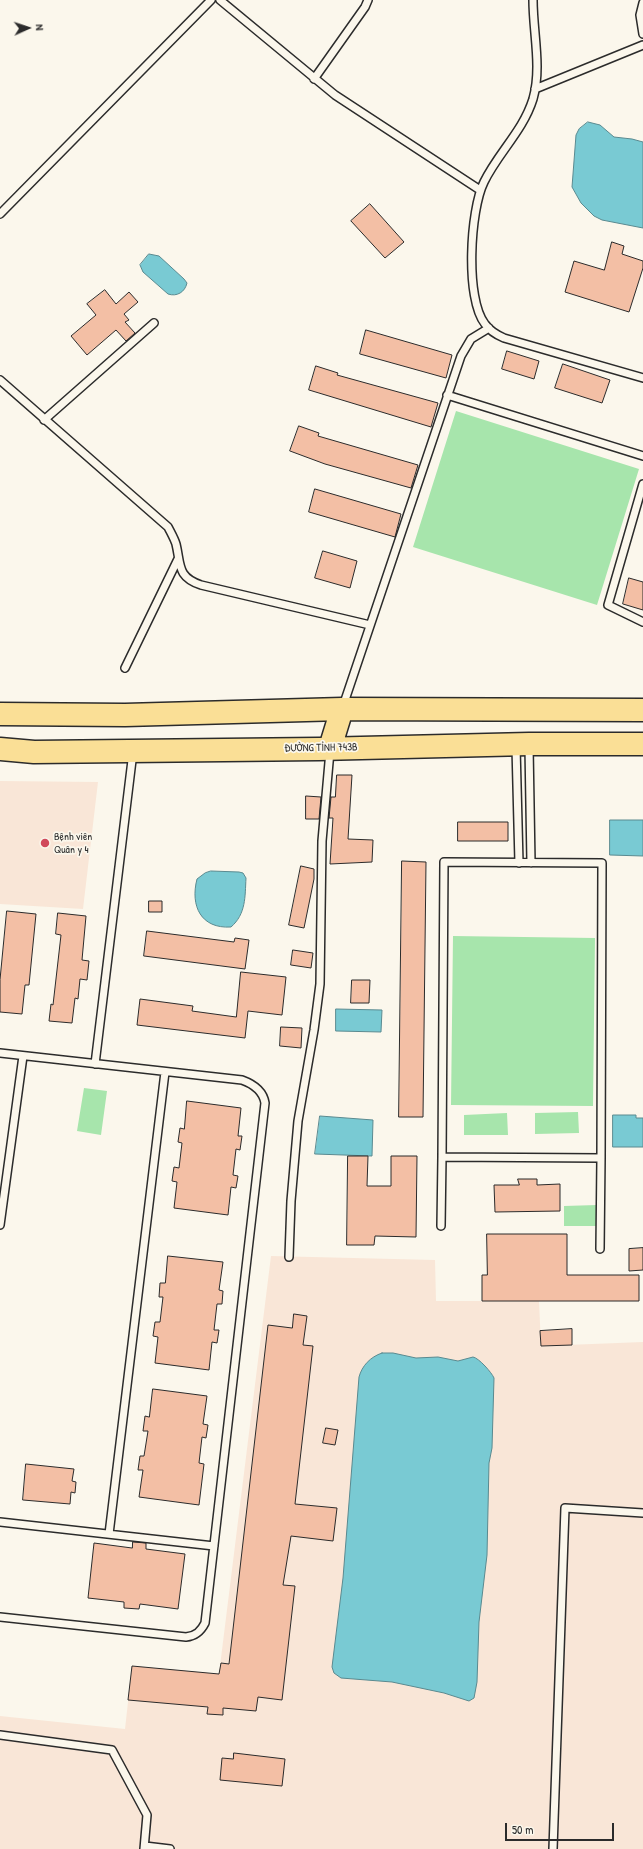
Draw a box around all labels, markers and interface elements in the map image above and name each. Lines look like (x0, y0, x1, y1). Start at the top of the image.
north arrow (8, 8, 48, 48)
text: N (33, 24, 47, 31)
street label: ĐƯỜNG TỈNH 743B (284, 741, 358, 755)
place label: Bệnh viên Quân y 4 (54, 830, 92, 856)
marker: Bệnh viên Quân y 4 (39, 837, 51, 849)
scale bar (507, 1815, 616, 1841)
text: 50 m (512, 1821, 533, 1838)

